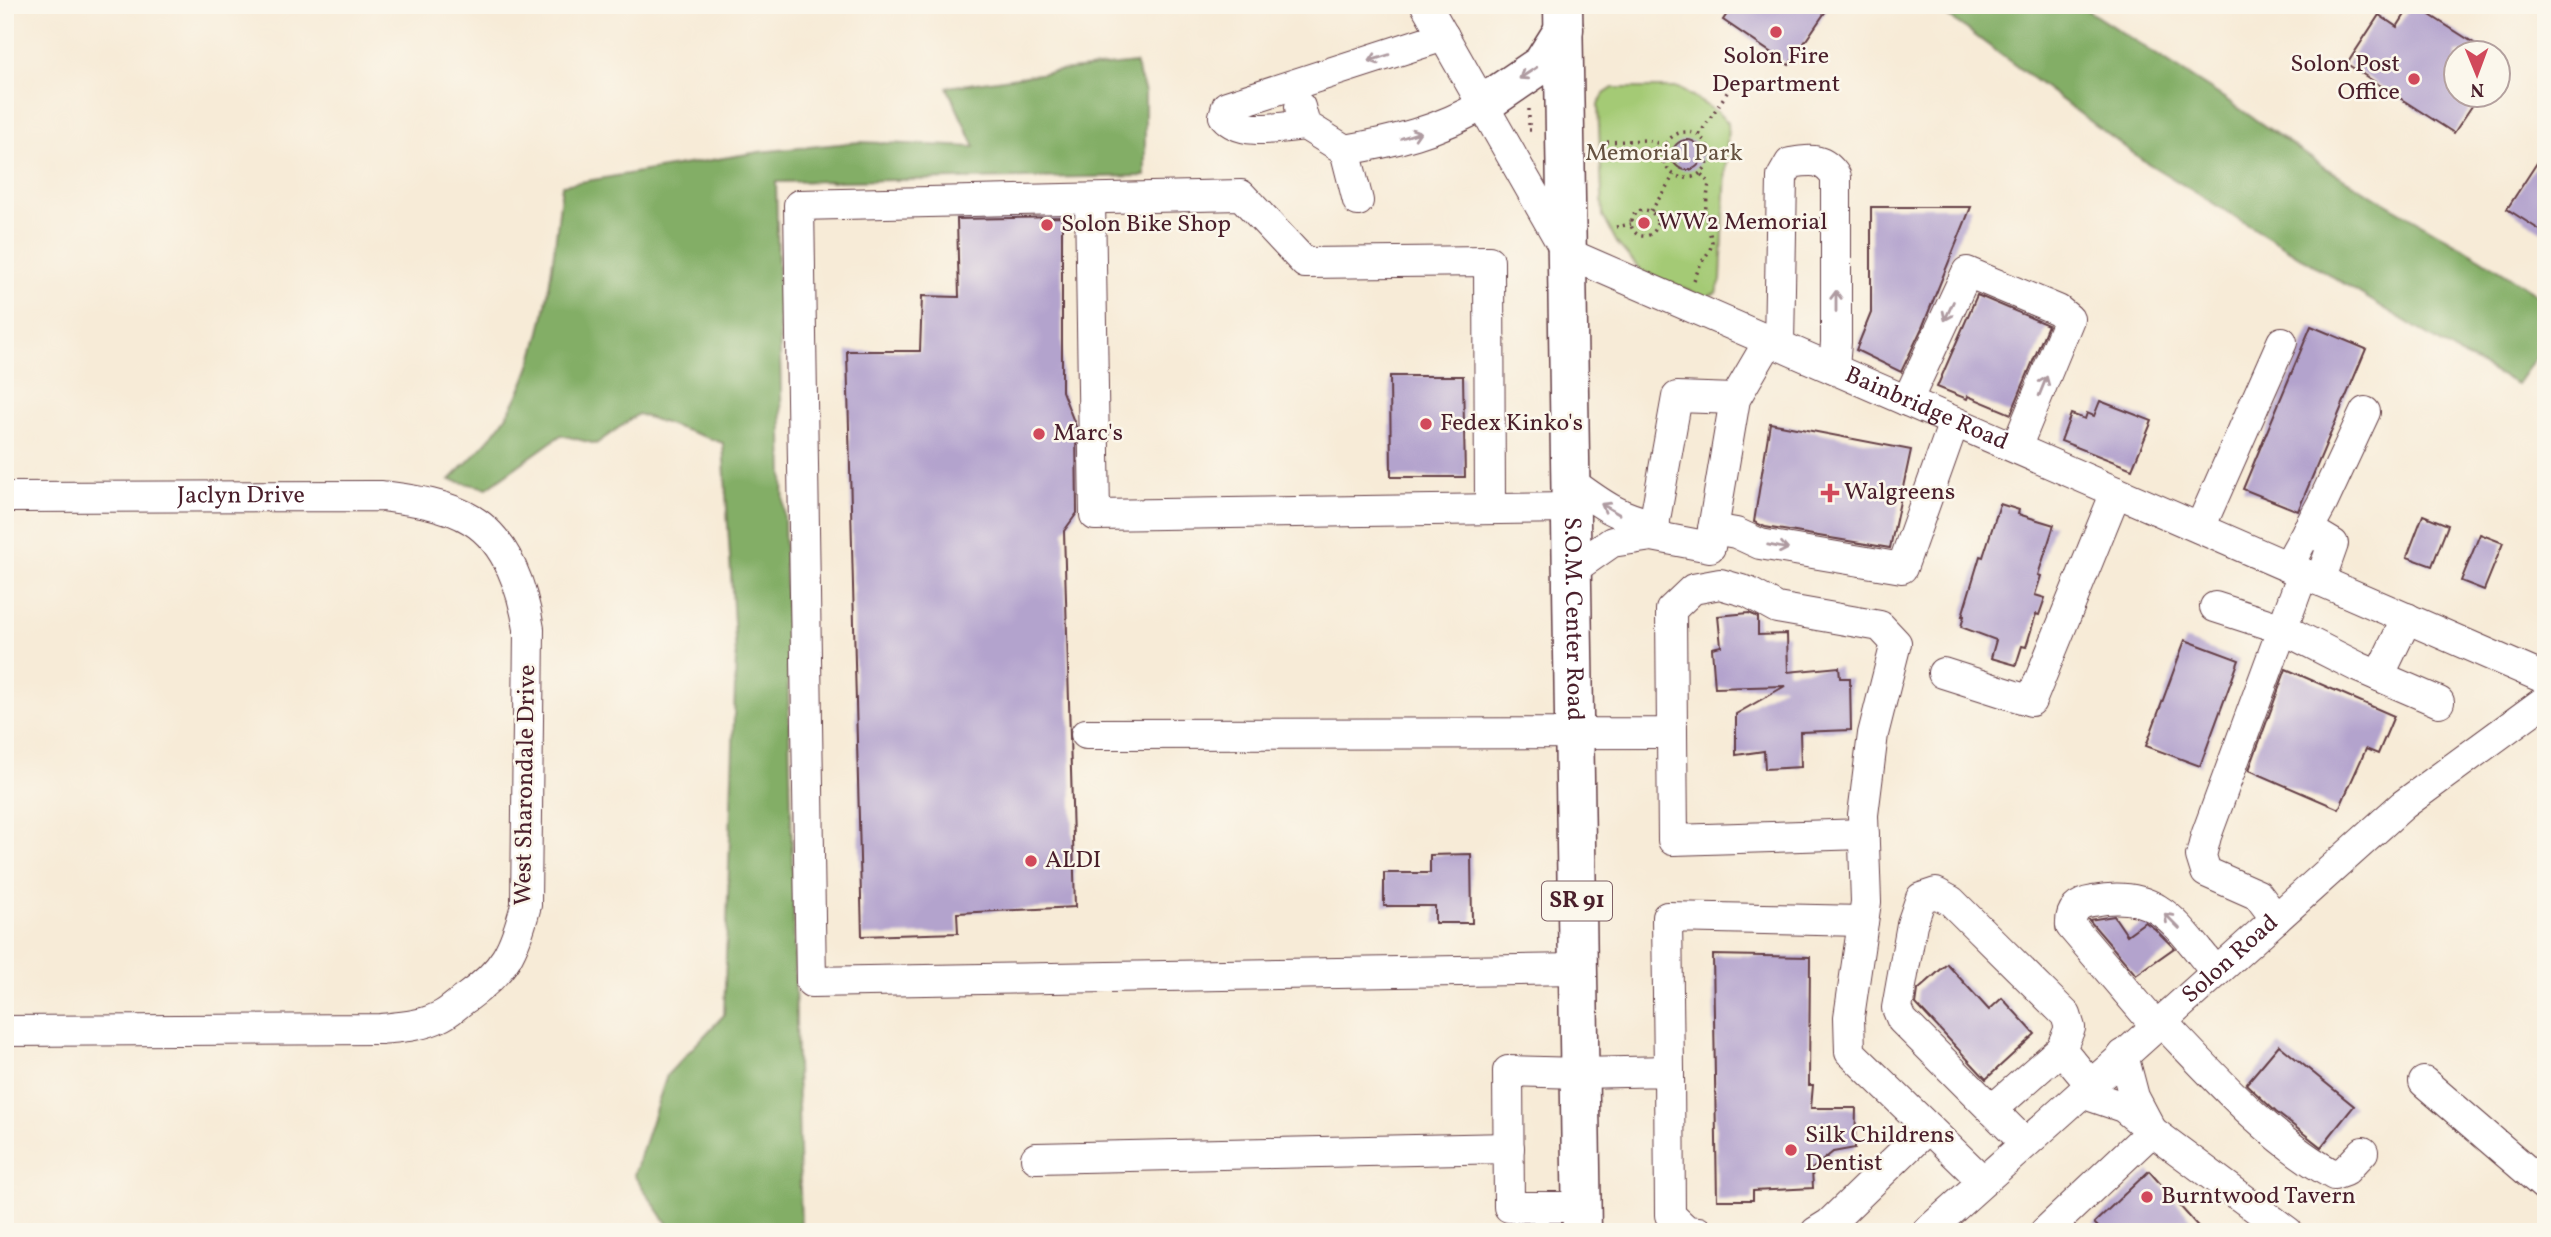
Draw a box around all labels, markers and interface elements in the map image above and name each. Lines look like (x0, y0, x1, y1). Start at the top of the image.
marker: Solon Fire Department (1768, 24, 1784, 40)
north arrow (2442, 38, 2512, 108)
place label: Solon Fire Department (1712, 40, 1840, 102)
place label: Solon Post Office (2290, 48, 2400, 110)
one-way arrow (1369, 53, 1391, 65)
one-way arrow (1519, 66, 1539, 80)
marker: Solon Post Office (2406, 71, 2422, 87)
text: N (2470, 76, 2484, 102)
one-way arrow (1400, 127, 1422, 140)
park label: Memorial Park (1585, 137, 1743, 171)
place label: WW2 Memorial (1658, 206, 1828, 240)
place label: Solon Bike Shop (1061, 208, 1231, 242)
marker: WW2 Memorial (1636, 215, 1652, 231)
marker: Solon Bike Shop (1039, 217, 1055, 233)
one-way arrow (1829, 290, 1843, 313)
one-way arrow (1942, 300, 1955, 321)
street label: Bainbridge Road (1839, 359, 2013, 460)
one-way arrow (2038, 375, 2051, 397)
place label: Fedex Kinko's (1440, 407, 1583, 441)
marker: Fedex Kinko's (1418, 416, 1434, 432)
place label: Marc's (1053, 417, 1123, 451)
marker: Marc's (1031, 426, 1047, 442)
place label: Walgreens (1844, 476, 1955, 510)
street label: Jaclyn Drive (177, 479, 305, 514)
marker: Walgreens (1822, 485, 1838, 501)
one-way arrow (1601, 502, 1621, 516)
street label: S.O.M. Center Road (1554, 517, 1591, 721)
one-way arrow (1766, 541, 1789, 555)
street label: West Sharondale Drive (507, 664, 545, 906)
place label: ALDI (1045, 844, 1101, 878)
marker: ALDI (1023, 853, 1039, 869)
road number: SR 91 (1542, 882, 1612, 920)
street label: Solon Road (2175, 907, 2286, 1012)
one-way arrow (2163, 912, 2180, 929)
place label: Silk Childrens Dentist (1805, 1119, 1954, 1181)
marker: Silk Childrens Dentist (1783, 1142, 1799, 1158)
place label: Burntwood Tavern (2161, 1180, 2356, 1214)
marker: Burntwood Tavern (2139, 1189, 2155, 1205)

